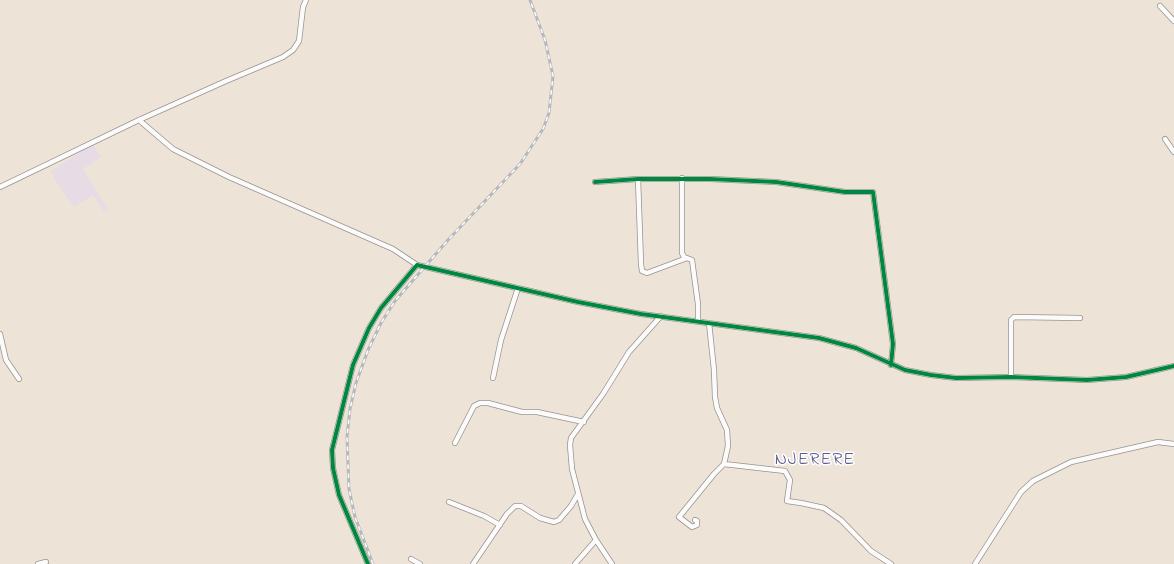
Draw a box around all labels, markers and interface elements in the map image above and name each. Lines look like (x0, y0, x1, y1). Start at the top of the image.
district label: NJERERE (775, 450, 855, 472)

